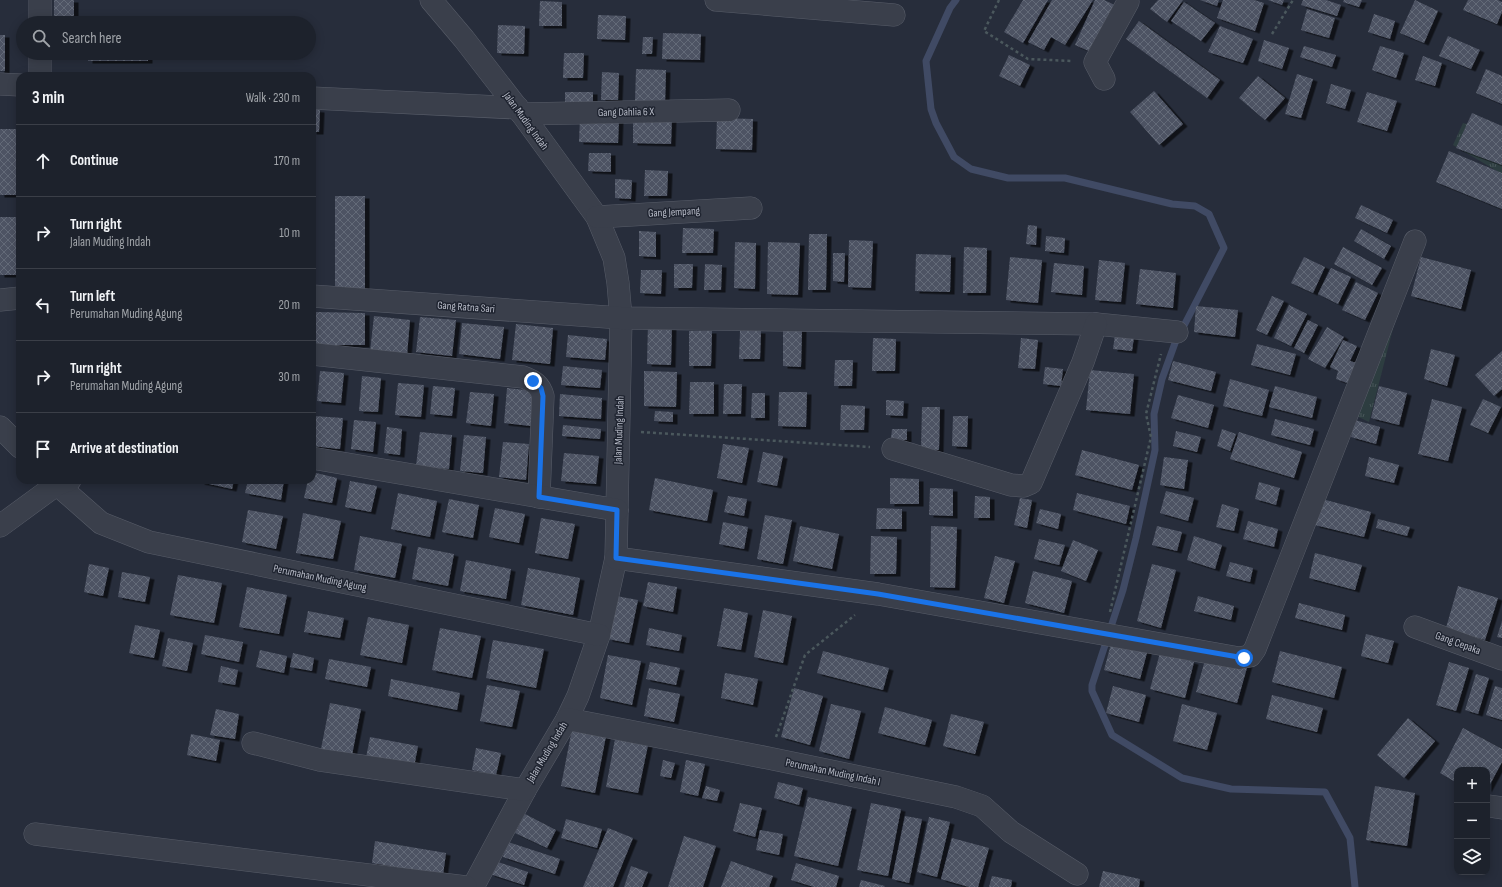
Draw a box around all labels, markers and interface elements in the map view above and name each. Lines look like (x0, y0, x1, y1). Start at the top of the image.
search box (16, 16, 316, 60)
icon: search (30, 27, 52, 49)
text: Search here (62, 29, 122, 48)
text: 3 min (32, 88, 65, 108)
street label: Jalan Muding Indah (500, 89, 551, 153)
text: Walk · 230 m (246, 90, 300, 106)
street label: Gang Dahlia 6 X (598, 105, 655, 119)
icon: ahead (32, 150, 54, 172)
text: Continue (70, 151, 119, 170)
text: 170 m (274, 153, 300, 169)
street label: Gang Jempang (648, 204, 701, 220)
text: Turn right (70, 215, 122, 234)
icon: right (32, 222, 54, 244)
text: 10 m (279, 225, 300, 241)
text: Jalan Muding Indah (70, 234, 151, 250)
text: Turn left (70, 287, 115, 306)
icon: left (32, 294, 54, 316)
text: 20 m (278, 297, 300, 313)
street label: Gang Ratna Sari (437, 298, 495, 316)
text: Perumahan Muding Agung (70, 306, 182, 322)
text: Turn right (70, 359, 122, 378)
icon: right (32, 366, 54, 388)
text: 30 m (278, 369, 300, 385)
route end (524, 372, 542, 390)
text: Perumahan Muding Agung (70, 378, 182, 394)
street label: Jalan Muding Indah (611, 395, 627, 465)
icon: arrive (32, 438, 54, 460)
text: Arrive at destination (70, 439, 179, 458)
street label: Perumahan Muding Agung (272, 562, 368, 594)
street label: Gang Cepaka (1434, 629, 1482, 657)
route start (1235, 649, 1253, 667)
street label: Jalan Muding Indah (523, 719, 570, 785)
street label: Perumahan Muding Indah I (784, 756, 882, 788)
map controls (1454, 767, 1490, 875)
button: + (1454, 767, 1490, 803)
button: − (1454, 803, 1490, 839)
button: layers (1454, 839, 1490, 875)

